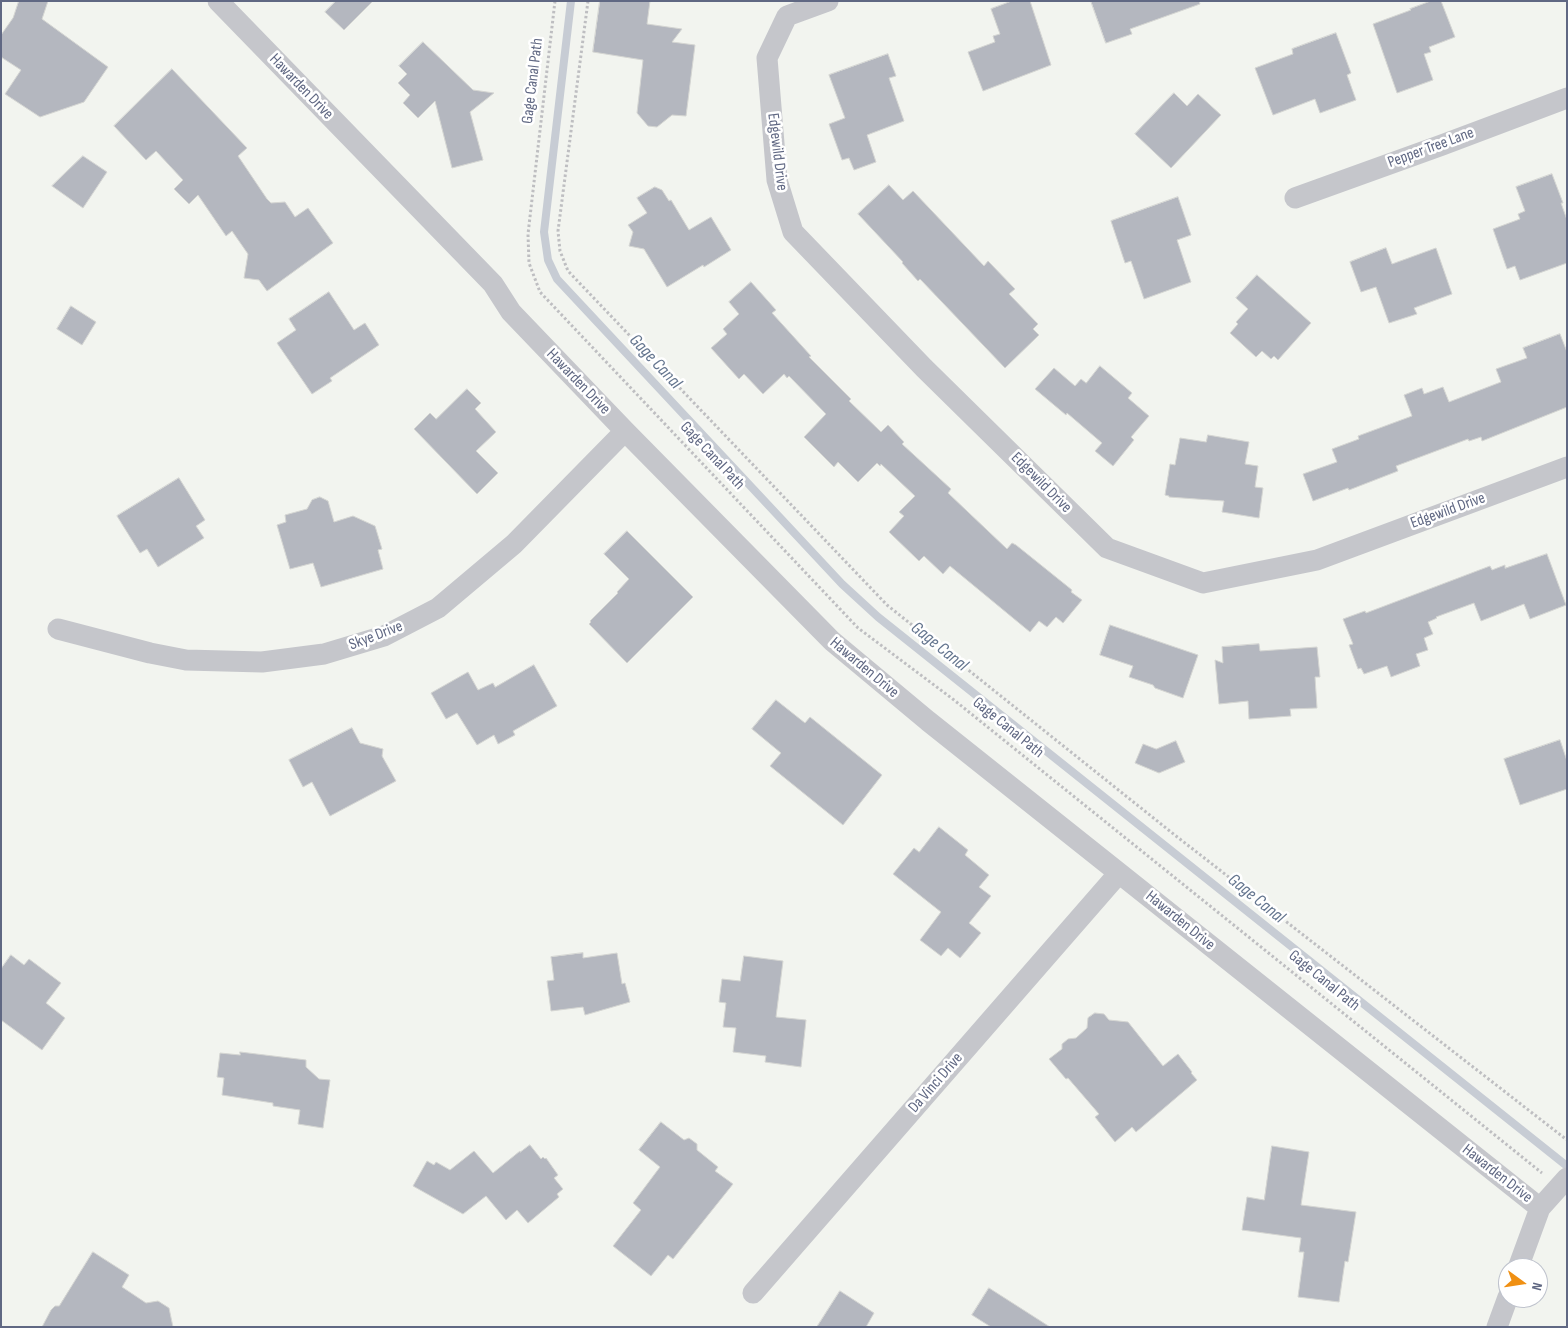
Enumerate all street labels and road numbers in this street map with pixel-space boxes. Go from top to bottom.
street label: Gage Canal Path [518,37,548,125]
street label: Hawarden Drive [265,50,337,124]
street label: Edgewild Drive [763,112,791,192]
street label: Pepper Tree Lane [1385,124,1477,172]
street label: Hawarden Drive [542,345,614,419]
street label: Gage Canal Path [676,418,748,494]
street label: Edgewild Drive [1007,449,1075,517]
street label: Edgewild Drive [1408,489,1488,533]
street label: Skye Drive [346,617,406,655]
street label: Hawarden Drive [826,634,902,702]
street label: Gage Canal Path [969,693,1047,763]
street label: Hawarden Drive [1141,887,1219,955]
street label: Gage Canal Path [1285,946,1363,1016]
street label: Da Vinci Drive [905,1049,967,1117]
street label: Hawarden Drive [1458,1141,1536,1207]

